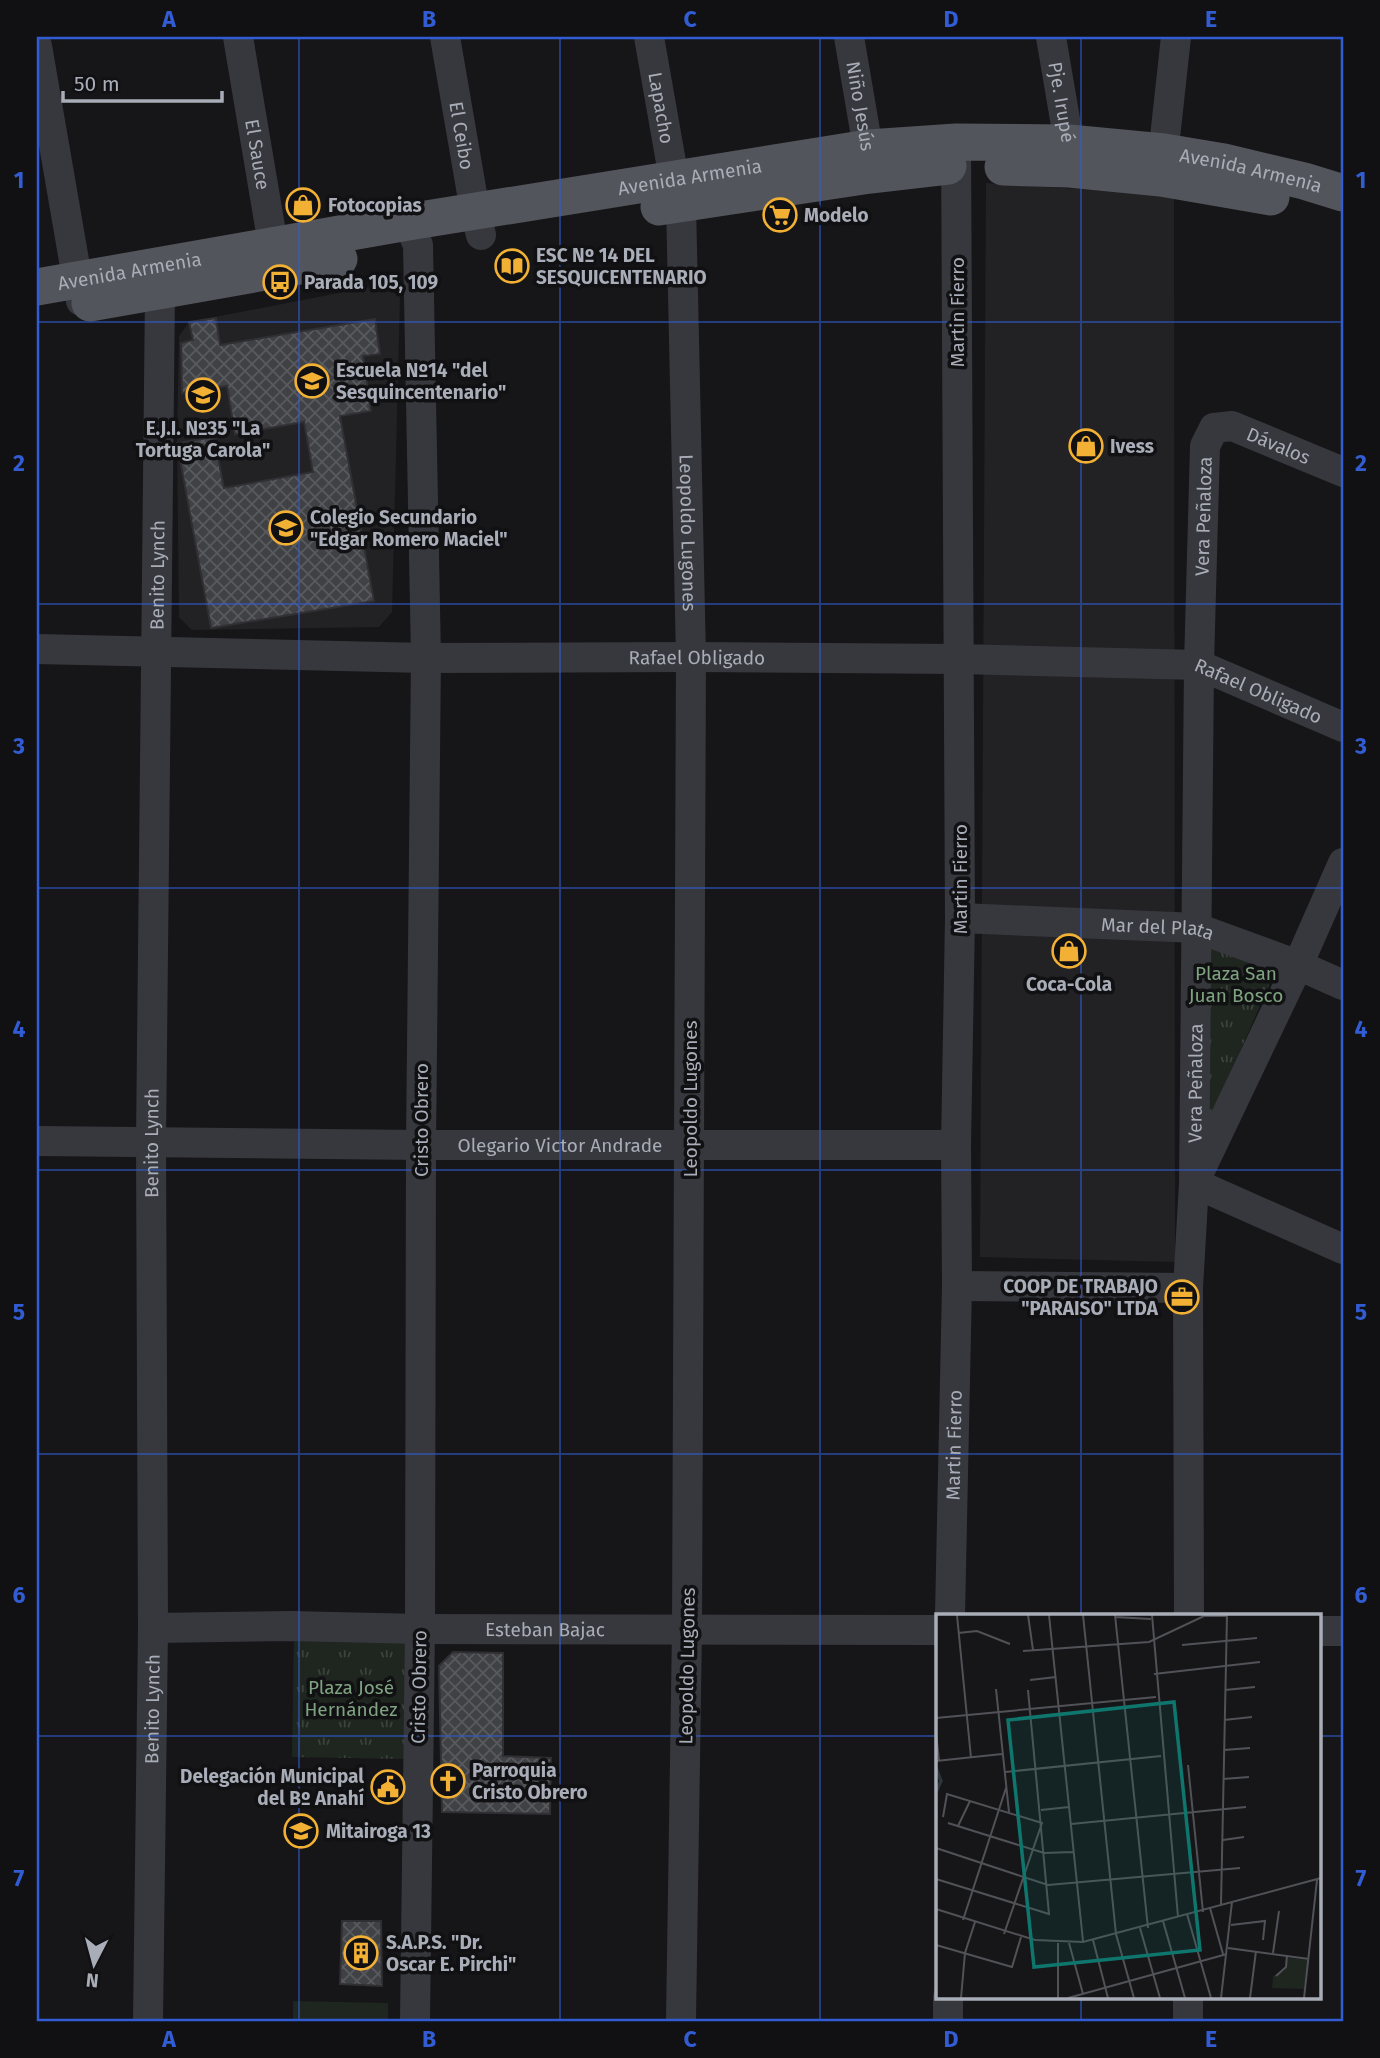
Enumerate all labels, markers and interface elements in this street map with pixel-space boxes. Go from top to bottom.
text: A [161,5,176,33]
text: B [422,5,436,33]
text: C [683,5,697,33]
text: D [944,5,959,33]
text: E [1205,5,1217,33]
street label: Niño Jesús [842,59,880,153]
scale bar [63,60,222,104]
street label: Pje. Irupé [1044,60,1080,144]
street label: Lapacho [644,70,679,146]
text: 50 m [74,71,120,97]
street label: El Ceibo [445,100,479,172]
street label: El Sauce [241,117,275,192]
street label: Avenida Armenia [1178,143,1325,197]
street label: Avenida Armenia [616,154,763,200]
text: 1 [14,166,24,194]
text: 1 [1356,166,1366,194]
shop icon: Fotocopias [284,186,322,224]
place label: Fotocopias [328,194,422,217]
supermarket icon: Modelo [761,196,799,234]
place label: Modelo [804,204,869,227]
place label: ESC Nº 14 DEL SESQUICENTENARIO [536,244,707,289]
street label: Avenida Armenia [56,247,203,295]
library icon: ESC Nº 14 DEL SESQUICENTENARIO [493,247,531,285]
street label: Martin Fierro [946,257,969,367]
bus stop icon: Parada 105, 109 [261,263,299,301]
place label: Parada 105, 109 [304,271,438,294]
place label: Escuela Nº14 "del Sesquincentenario" [336,359,506,404]
school or university icon: Escuela Nº14 "del Sesquincentenario" [293,362,331,400]
school or university icon: E.J.I. Nº35 "La Tortuga Carola" [184,376,222,414]
place label: E.J.I. Nº35 "La Tortuga Carola" [136,417,270,462]
street label: Dávalos [1243,422,1314,469]
shop icon: Ivess [1067,427,1105,465]
place label: Ivess [1110,435,1154,458]
text: 2 [13,449,25,477]
text: 2 [1355,449,1367,477]
street label: Leopoldo Lugones [675,454,701,612]
street label: Vera Peñaloza [1190,456,1216,576]
place label: Colegio Secundario "Edgar Romero Maciel" [310,506,508,551]
school or university icon: Colegio Secundario "Edgar Romero Maciel" [267,509,305,547]
street label: Benito Lynch [145,520,169,630]
street label: Rafael Obligado [629,645,765,669]
street label: Rafael Obligado [1191,653,1326,728]
text: 3 [12,732,25,760]
text: 3 [1354,732,1367,760]
street label: Martin Fierro [949,824,972,934]
street label: Mar del Plata [1101,912,1217,945]
shop icon: Coca-Cola [1050,932,1088,970]
park label: Plaza San Juan Bosco [1189,962,1283,1007]
place label: Coca-Cola [1026,973,1112,996]
text: 4 [13,1015,26,1043]
text: 4 [1355,1015,1368,1043]
street label: Leopoldo Lugones [679,1020,702,1178]
street label: Vera Peñaloza [1183,1023,1207,1143]
street label: Cristo Obrero [410,1063,433,1177]
street label: Benito Lynch [139,1088,163,1198]
street label: Olegario Victor Andrade [457,1134,662,1157]
place label: COOP DE TRABAJO "PARAISO" LTDA [1003,1275,1159,1320]
office icon: COOP DE TRABAJO "PARAISO" LTDA [1163,1278,1201,1316]
text: 5 [13,1298,25,1326]
text: 5 [1355,1298,1367,1326]
street label: Martin Fierro [941,1390,966,1501]
text: 6 [13,1581,26,1609]
text: 6 [1355,1581,1368,1609]
street label: Leopoldo Lugones [674,1587,700,1745]
inset map [936,1614,1320,1998]
street label: Esteban Bajac [485,1618,605,1641]
street label: Cristo Obrero [407,1630,431,1744]
street label: Benito Lynch [140,1654,164,1764]
park label: Plaza José Hernández [304,1676,398,1721]
place label: Parroquia Cristo Obrero [472,1759,588,1804]
church icon: Parroquia Cristo Obrero [429,1762,467,1800]
place label: Delegación Municipal del Bº Anahí [180,1765,365,1810]
public building icon: Delegación Municipal del Bº Anahí [369,1768,407,1806]
school or university icon: Mitairoga 13 [282,1812,320,1850]
place label: Mitairoga 13 [326,1820,431,1843]
text: 7 [14,1864,25,1892]
text: 7 [1356,1864,1367,1892]
north arrow [60,1928,130,1998]
place label: S.A.P.S. "Dr. Oscar E. Pirchi" [386,1931,516,1976]
building icon: S.A.P.S. "Dr. Oscar E. Pirchi" [342,1934,380,1972]
text: N [85,1968,100,1993]
text: A [161,2025,176,2053]
text: B [422,2025,436,2053]
text: C [683,2025,697,2053]
text: D [944,2025,959,2053]
text: E [1205,2025,1217,2053]

